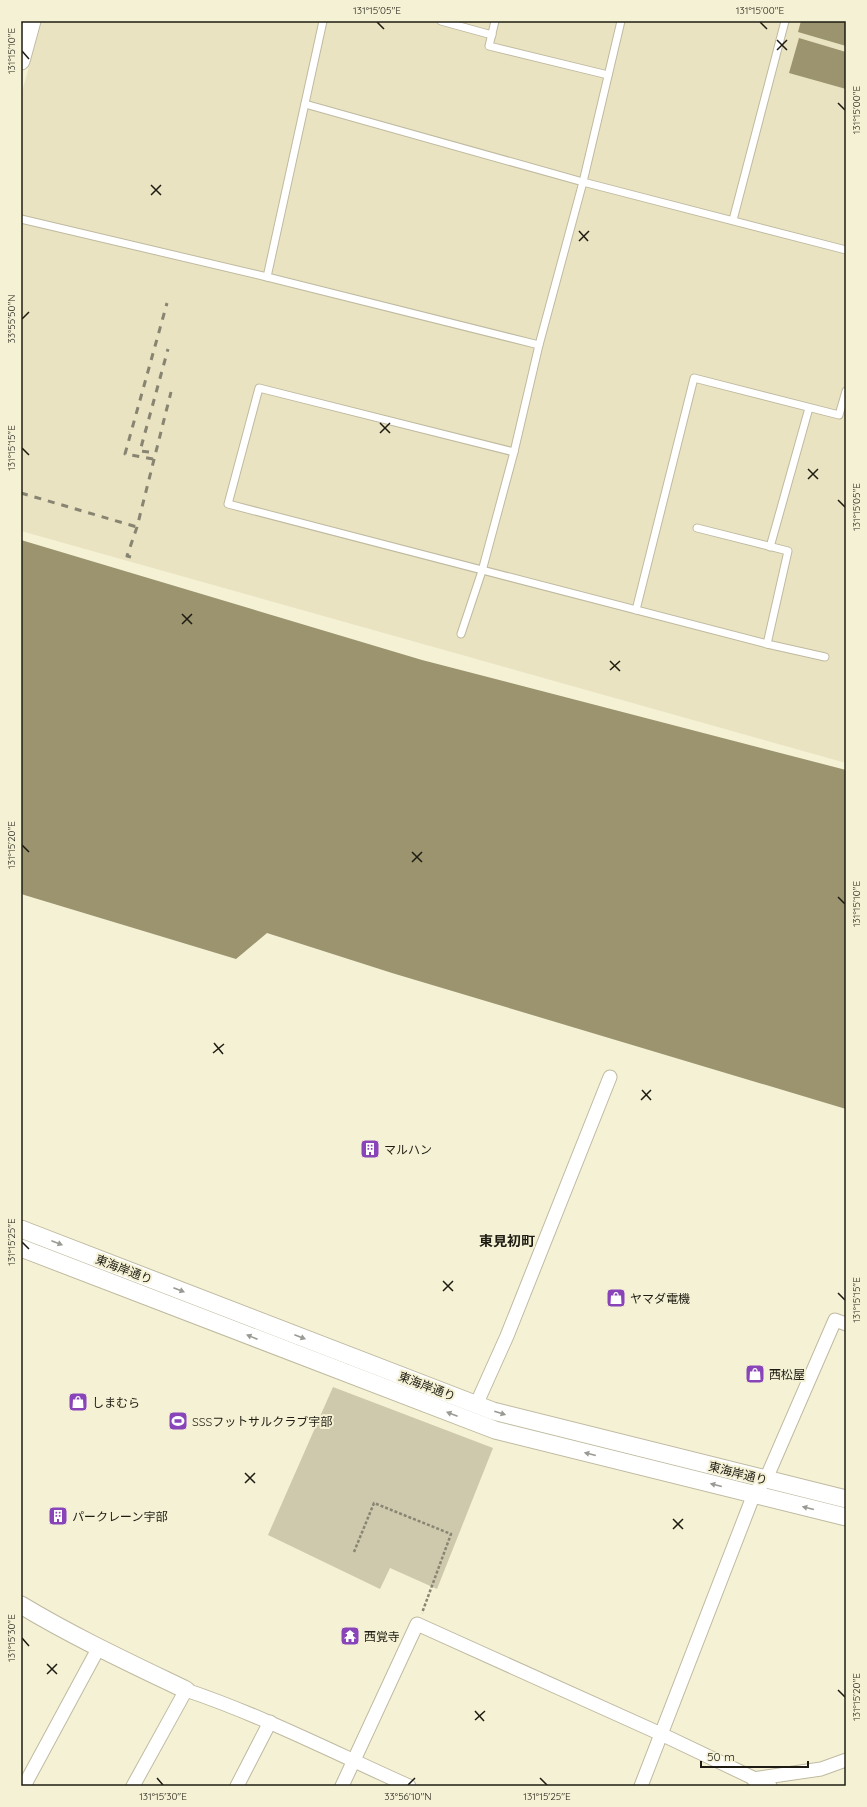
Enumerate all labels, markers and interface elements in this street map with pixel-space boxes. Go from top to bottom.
text: 131°15'05"E [353,4,401,17]
text: 131°15'00"E [736,4,785,17]
text: 131°15'10"E [5,28,18,74]
text: 131°15'00"E [850,85,863,134]
text: 33°55'50"N [5,294,18,344]
text: 131°15'15"E [5,425,18,471]
text: 131°15'05"E [850,483,863,531]
text: 131°15'20"E [5,821,18,869]
text: 131°15'10"E [850,881,863,927]
building icon: マルハン [359,1138,381,1160]
place label: マルハン [384,1142,432,1157]
text: 131°15'25"E [5,1218,18,1266]
district label: 東見初町 [479,1232,535,1250]
one-way arrow [52,1241,64,1247]
street label: 東海岸通り [93,1251,155,1287]
text: 131°15'15"E [850,1277,863,1323]
one-way arrow [173,1287,184,1293]
shop icon: ヤマダ電機 [605,1287,627,1309]
place label: ヤマダ電機 [630,1291,690,1306]
one-way arrow [246,1333,258,1339]
one-way arrow [294,1334,306,1340]
shop icon: 西松屋 [744,1363,766,1385]
place label: 西松屋 [769,1367,805,1382]
street label: 東海岸通り [396,1368,458,1404]
shop icon: しまむら [67,1391,89,1413]
place label: しまむら [92,1395,140,1410]
sports icon: SSSフットサルクラブ宇部 [167,1410,189,1432]
one-way arrow [494,1410,506,1416]
one-way arrow [446,1411,458,1417]
place label: SSSフットサルクラブ宇部 [192,1414,332,1429]
one-way arrow [584,1450,596,1456]
street label: 東海岸通り [707,1458,769,1488]
one-way arrow [710,1482,722,1488]
one-way arrow [802,1504,814,1510]
building icon: パークレーン宇部 [47,1505,69,1527]
place label: パークレーン宇部 [72,1509,167,1524]
text: 131°15'30"E [5,1614,18,1662]
temple icon: 西覚寺 [339,1625,361,1647]
place label: 西覚寺 [364,1629,400,1644]
text: 131°15'20"E [850,1673,863,1721]
scale bar [701,1743,808,1769]
text: 50 m [707,1749,735,1764]
text: 131°15'30"E [139,1790,187,1803]
text: 33°56'10"N [384,1790,432,1803]
text: 131°15'25"E [523,1790,571,1803]

